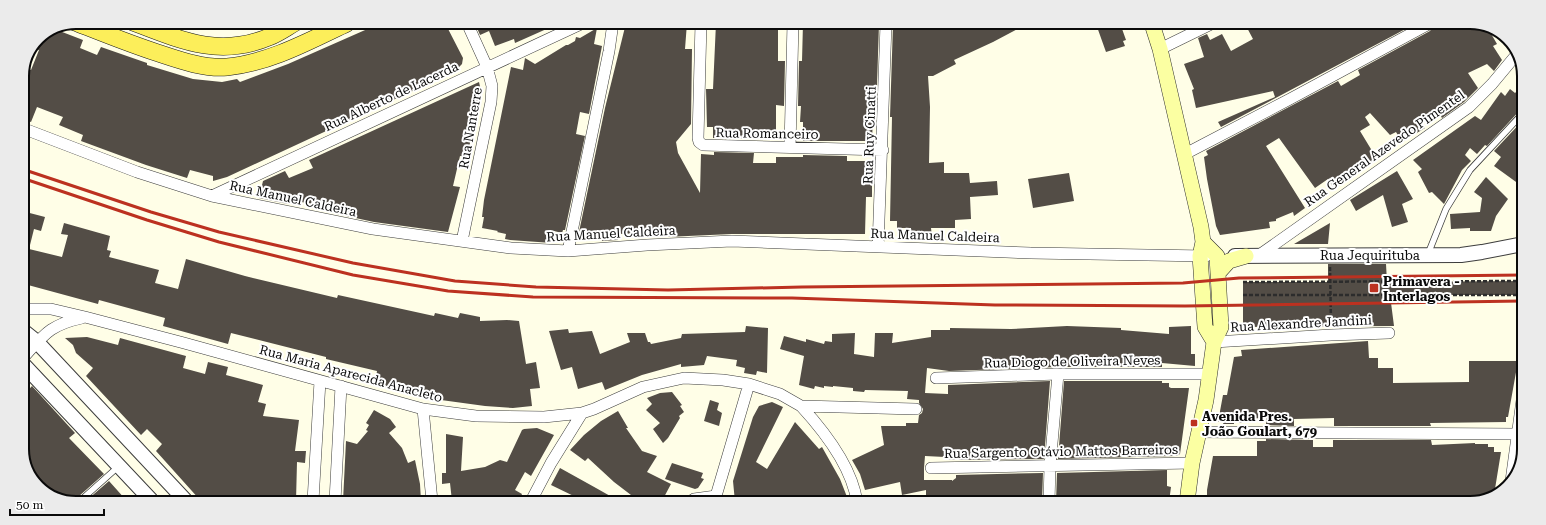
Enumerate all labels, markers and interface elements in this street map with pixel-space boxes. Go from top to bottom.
street label: Rua Alberto de Lacerda [322,59,461,134]
street label: Rua Nanterre [456,86,485,170]
street label: Rua Ruy Cinatti [860,86,879,184]
street label: Rua General Azevedo Pimentel [1301,87,1467,210]
street label: Rua Romanceiro [715,125,819,142]
street label: Rua Manuel Caldeira [228,178,358,219]
street label: Rua Manuel Caldeira [546,223,676,244]
street label: Rua Manuel Caldeira [870,226,1000,245]
street label: Rua Jequirituba [1320,248,1420,263]
place label: Primavera - Interlagos [1383,274,1460,304]
marker: Primavera - Interlagos [1368,282,1380,294]
street label: Rua Alexandre Jandini [1230,312,1372,335]
street label: Rua Maria Aparecida Anacleto [258,342,444,405]
street label: Rua Diogo de Oliveira Neves [983,352,1161,371]
place label: Avenida Pres. João Goulart, 679 [1202,409,1317,439]
marker: Avenida Pres. João Goulart, 679 [1189,418,1199,428]
street label: Rua Sargento Otávio Mattos Barreiros [944,442,1178,461]
scale bar [10,491,104,517]
text: 50 m [16,498,43,512]

